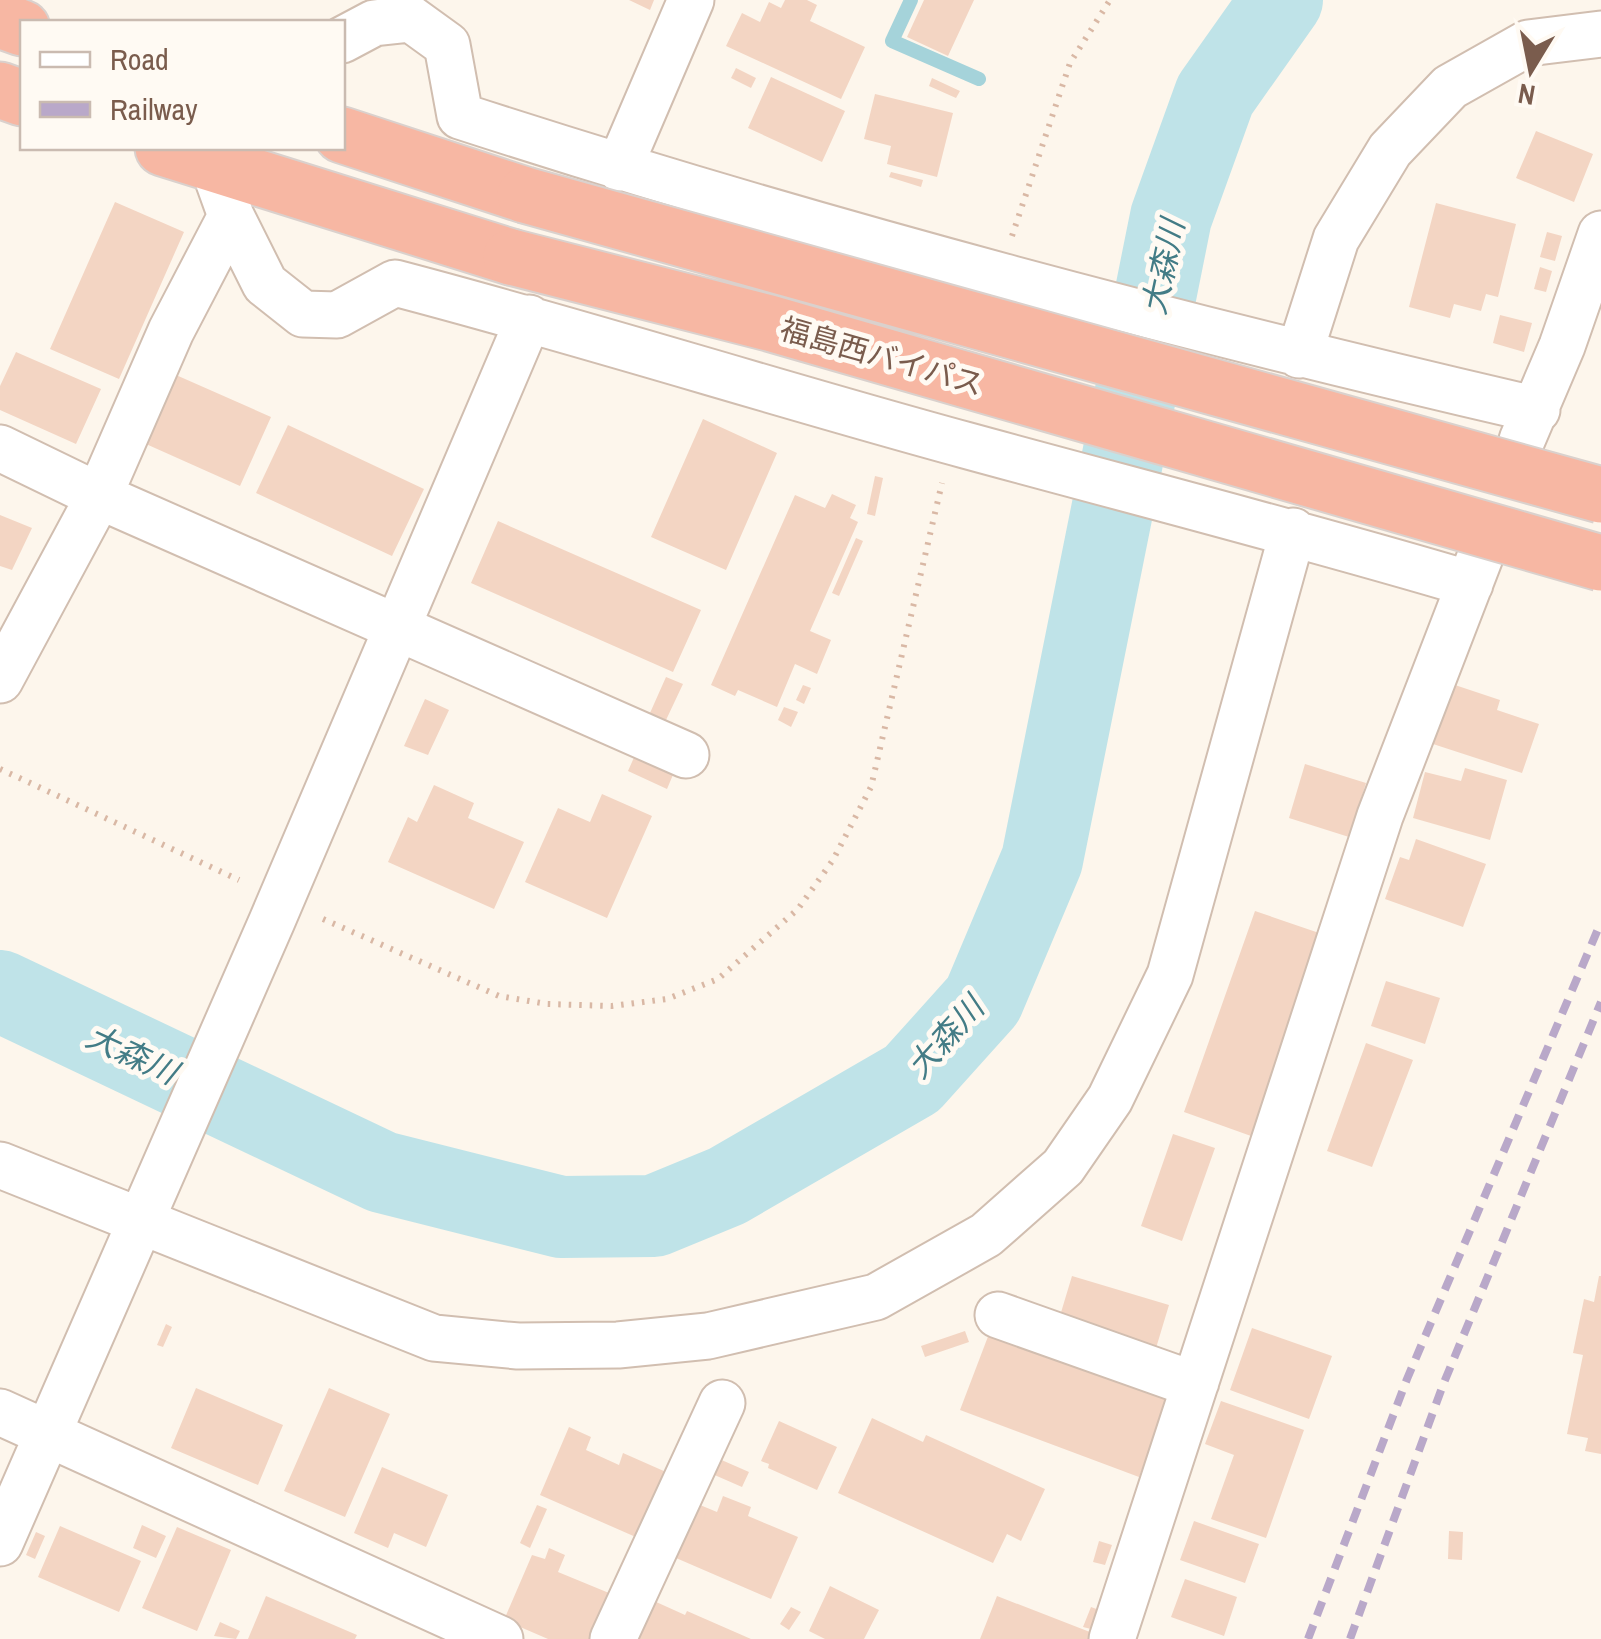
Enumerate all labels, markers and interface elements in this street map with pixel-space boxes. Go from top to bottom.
legend [20,20,345,150]
north arrow [1481,20,1581,120]
text: Road [110,39,169,79]
text: N [1515,74,1538,115]
text: Railway [110,89,198,129]
water label: 大森川 [1132,213,1195,318]
street label: 福島西バイパス [776,308,988,404]
water label: 大森川 [897,985,995,1087]
water label: 大森川 [79,1014,187,1095]

